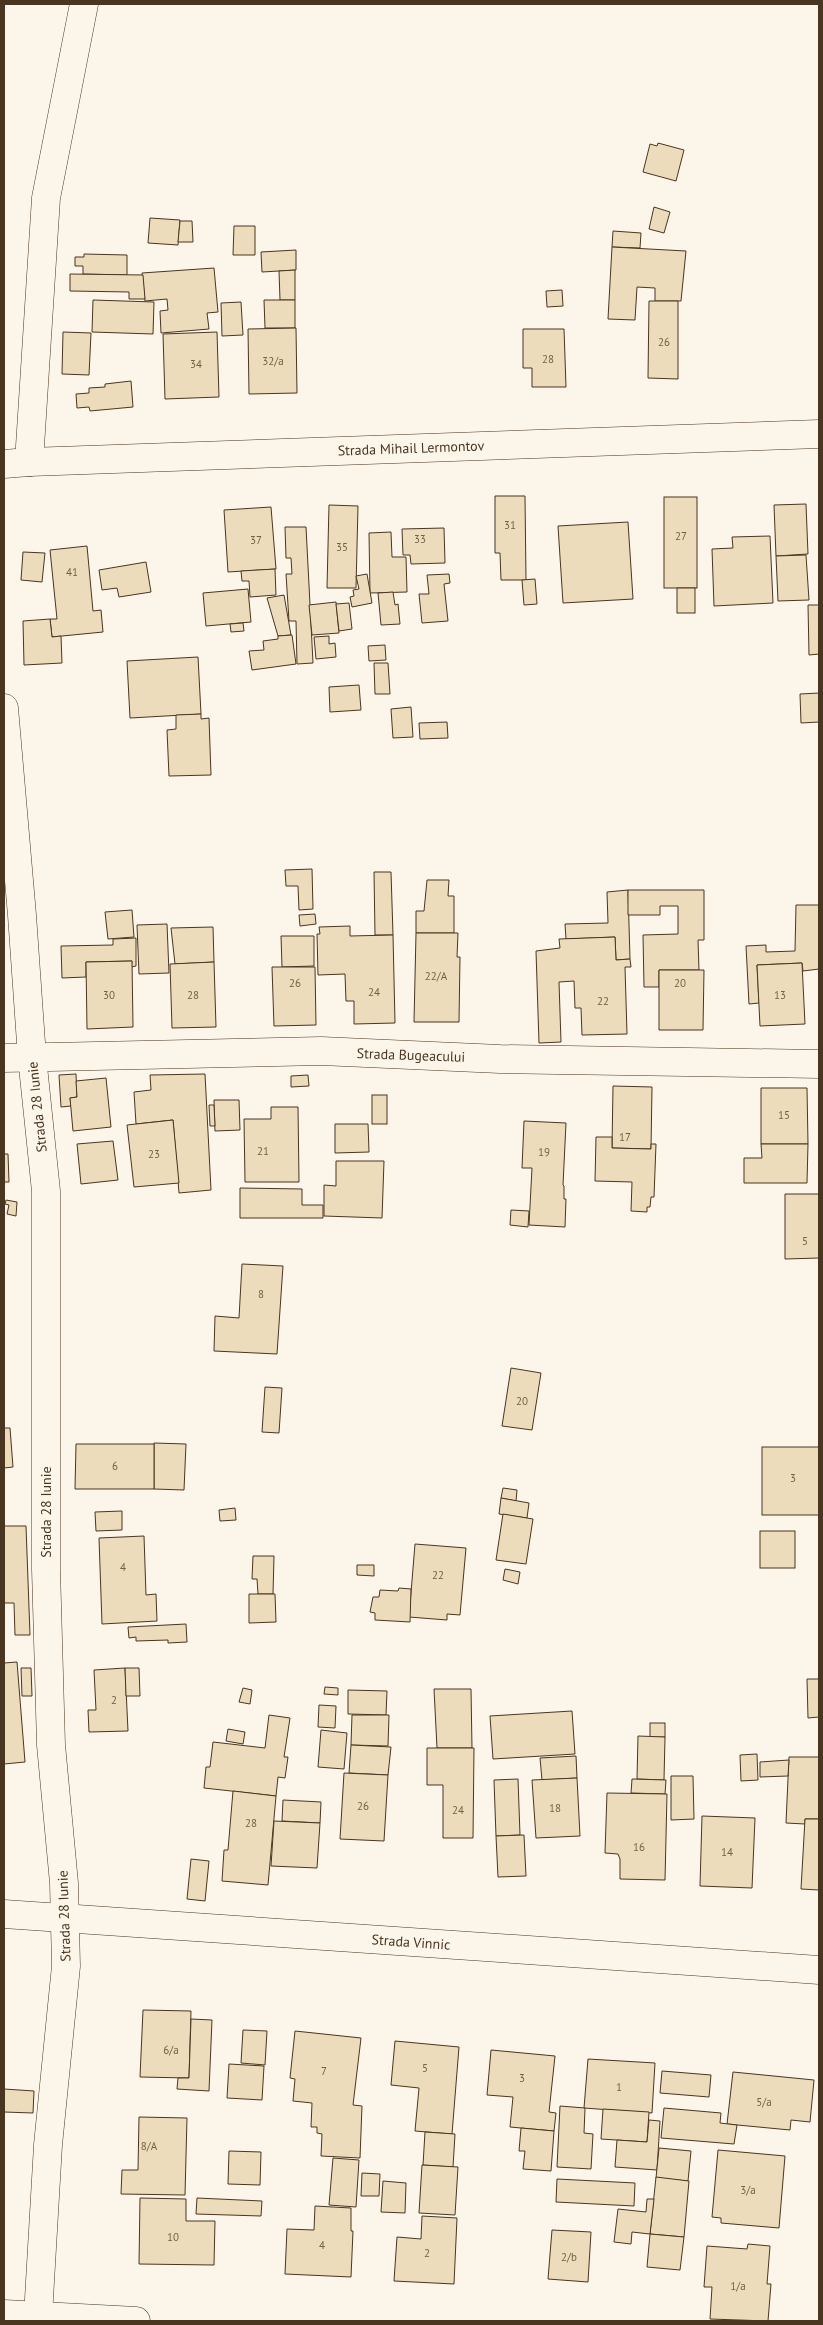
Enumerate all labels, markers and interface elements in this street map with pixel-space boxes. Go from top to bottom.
house number: 26 [658,335,670,349]
house number: 28 [542,352,554,366]
house number: 32/a [262,354,284,368]
house number: 34 [190,357,202,371]
street label: Strada Mihail Lermontov [337,436,485,460]
house number: 31 [504,518,516,532]
house number: 27 [675,529,687,543]
house number: 33 [414,532,426,546]
house number: 37 [250,533,262,547]
house number: 35 [336,540,348,554]
house number: 41 [66,565,78,579]
house number: 22/A [425,969,448,983]
house number: 26 [289,976,301,990]
house number: 20 [674,976,686,990]
house number: 24 [368,985,380,999]
house number: 30 [103,988,115,1002]
house number: 28 [187,988,199,1002]
house number: 13 [774,988,786,1002]
house number: 22 [597,994,609,1008]
street label: Strada Bugeacului [356,1044,466,1066]
street label: Strada 28 Iunie [23,1061,51,1153]
house number: 15 [778,1108,790,1122]
house number: 17 [619,1130,631,1144]
house number: 21 [257,1144,269,1158]
house number: 19 [538,1145,550,1159]
house number: 23 [148,1147,160,1161]
house number: 5 [802,1234,808,1248]
house number: 8 [258,1287,264,1301]
house number: 20 [516,1394,528,1408]
house number: 6 [112,1459,118,1473]
street label: Strada 28 Iunie [37,1466,55,1558]
house number: 3 [790,1471,796,1485]
house number: 4 [120,1560,126,1574]
house number: 22 [432,1568,444,1582]
house number: 2 [111,1693,117,1707]
house number: 26 [357,1799,369,1813]
house number: 18 [549,1801,561,1815]
house number: 24 [452,1803,464,1817]
house number: 28 [245,1816,257,1830]
house number: 16 [633,1840,645,1854]
house number: 14 [721,1845,733,1859]
street label: Strada 28 Iunie [53,1870,75,1962]
street label: Strada Vinnic [371,1930,451,1954]
house number: 6/a [163,2043,179,2057]
house number: 5 [422,2061,428,2075]
house number: 7 [321,2064,327,2078]
house number: 3 [519,2071,525,2085]
house number: 1 [616,2080,622,2094]
house number: 5/a [756,2095,772,2109]
house number: 8/A [141,2139,158,2153]
house number: 3/a [740,2183,756,2197]
house number: 10 [167,2230,179,2244]
house number: 4 [319,2238,325,2252]
house number: 2 [424,2246,430,2260]
house number: 2/b [561,2250,577,2264]
house number: 1/a [730,2279,746,2293]

